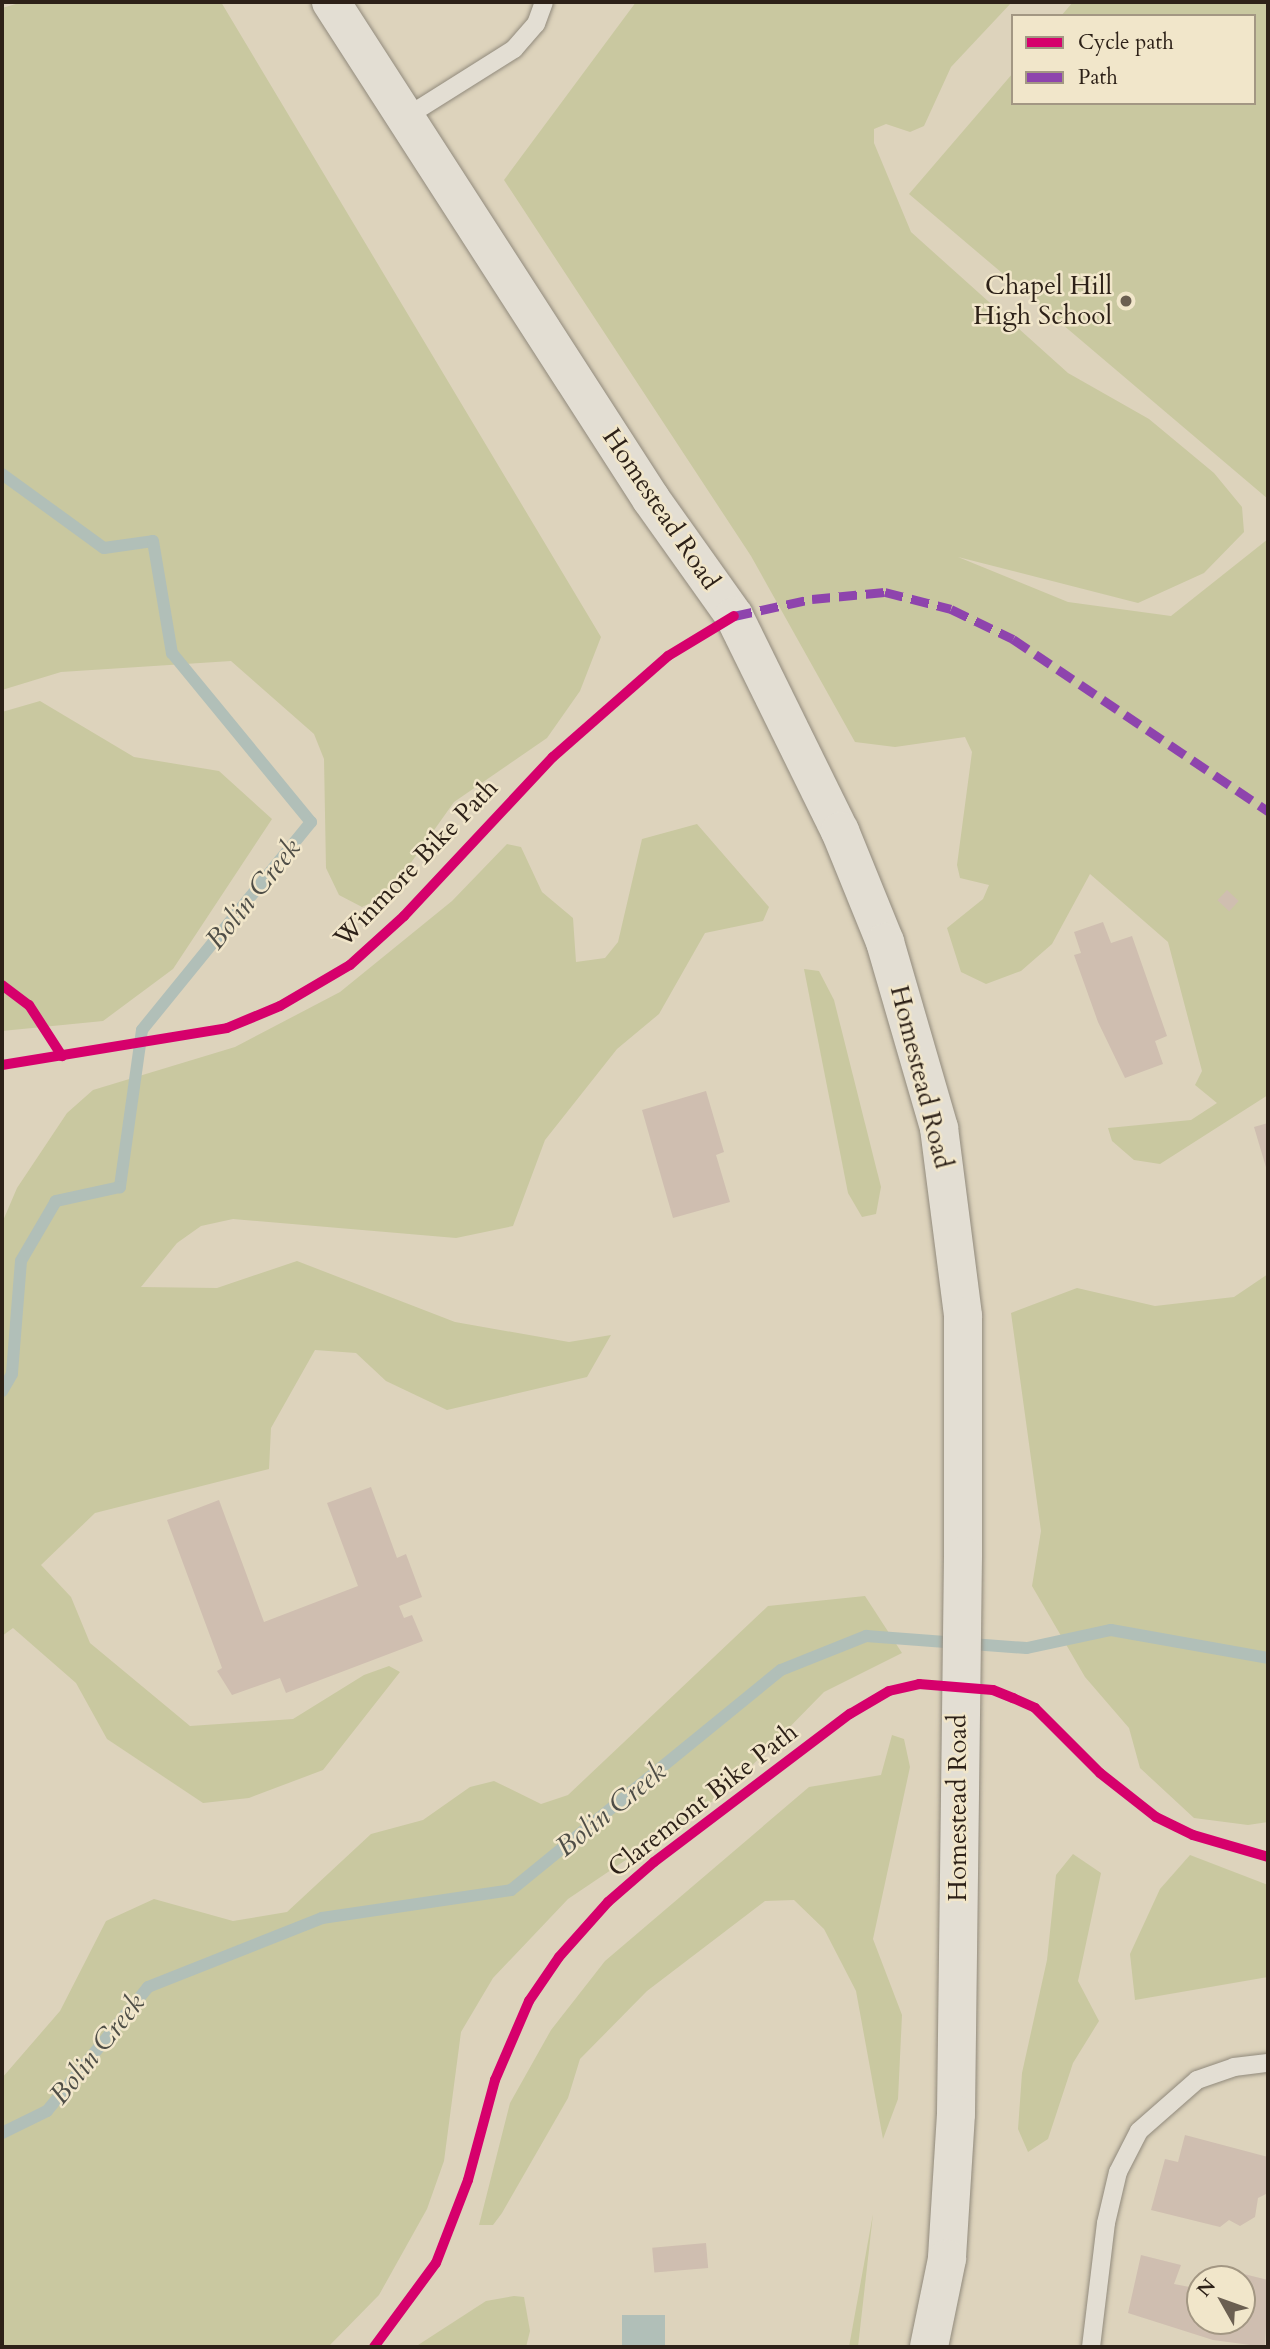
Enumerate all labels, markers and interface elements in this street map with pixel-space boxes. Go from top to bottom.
legend [1011,14,1256,105]
text: Cycle path [1078,28,1174,57]
text: Path [1078,63,1118,92]
place label: Chapel Hill High School [973,270,1112,332]
marker: Chapel Hill High School [1118,293,1134,309]
street label: Homestead Road [596,423,726,595]
street label: Winmore Bike Path [328,772,504,954]
water label: Bolin Creek [198,832,308,956]
street label: Homestead Road [883,982,959,1172]
street label: Homestead Road [942,1714,974,1902]
street label: Claremont Bike Path [602,1716,804,1884]
water label: Bolin Creek [549,1754,673,1864]
water label: Bolin Creek [42,1987,152,2111]
north arrow [1186,2265,1256,2335]
text: N [1191,2273,1222,2302]

